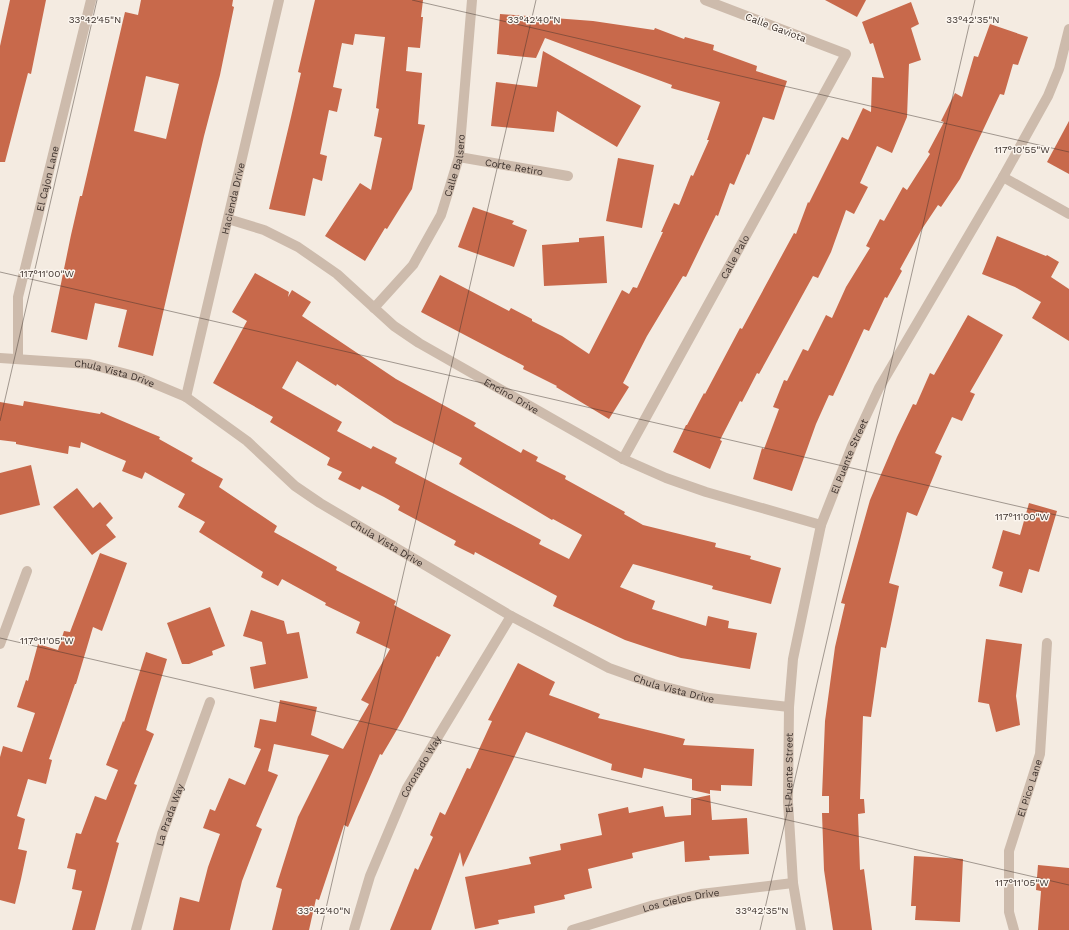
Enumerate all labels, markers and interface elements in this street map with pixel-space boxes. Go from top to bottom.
street label: Calle Gaviota [744,11,808,44]
text: 33°42'45"N [69,14,121,25]
text: 33°42'40"N [507,14,561,25]
text: 33°42'35"N [946,14,1000,25]
street label: Calle Balsero [442,134,467,198]
text: 117°10'55"W [994,144,1050,155]
street label: El Cajon Lane [34,145,61,212]
street label: Corte Retiro [484,157,544,178]
street label: Hacienda Drive [219,161,247,235]
street label: Calle Palo [718,233,751,281]
text: 117°11'00"W [20,268,75,279]
street label: Chula Vista Drive [74,358,156,389]
street label: Encino Drive [482,376,541,416]
street label: El Puente Street [829,417,870,496]
text: 117°11'00"W [995,511,1050,522]
street label: Chula Vista Drive [348,517,426,569]
text: 117°11'05"W [20,635,74,646]
street label: Chula Vista Drive [632,672,715,705]
street label: El Puente Street [783,732,795,813]
street label: Coronado Way [399,733,444,799]
street label: El Pico Lane [1015,758,1044,818]
street label: La Prada Way [154,782,186,847]
text: 117°11'05"W [995,877,1049,888]
street label: Los Cielos Drive [641,887,720,914]
text: 33°42'40"N [297,905,351,916]
text: 33°42'35"N [735,905,789,916]

